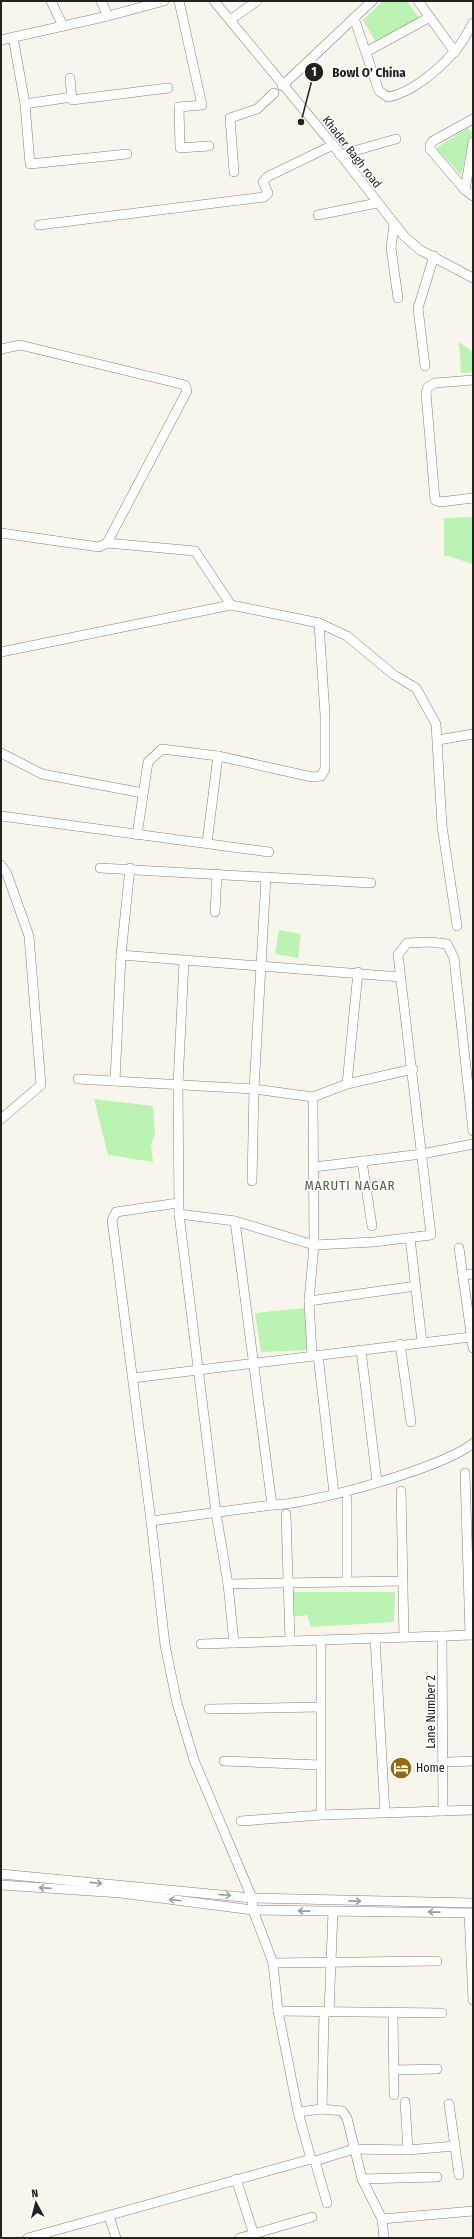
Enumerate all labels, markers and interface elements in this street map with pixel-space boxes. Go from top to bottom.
callout: Bowl O' China [304,60,414,85]
text: 1 [311,65,317,79]
text: Bowl O' China [332,65,406,80]
street label: Khader Bagh road [320,113,384,191]
district label: MARUTI NAGAR [304,1178,396,1193]
street label: Lane Number 2 [424,1675,438,1749]
hotel icon: Home [388,1755,414,1781]
place label: Home [416,1761,445,1775]
one-way arrow [89,1879,102,1887]
one-way arrow [39,1884,52,1892]
one-way arrow [218,1892,231,1899]
one-way arrow [169,1896,182,1904]
one-way arrow [348,1897,361,1905]
one-way arrow [298,1907,311,1915]
one-way arrow [428,1908,441,1916]
north arrow [16,2183,56,2223]
text: N [31,2187,39,2200]

